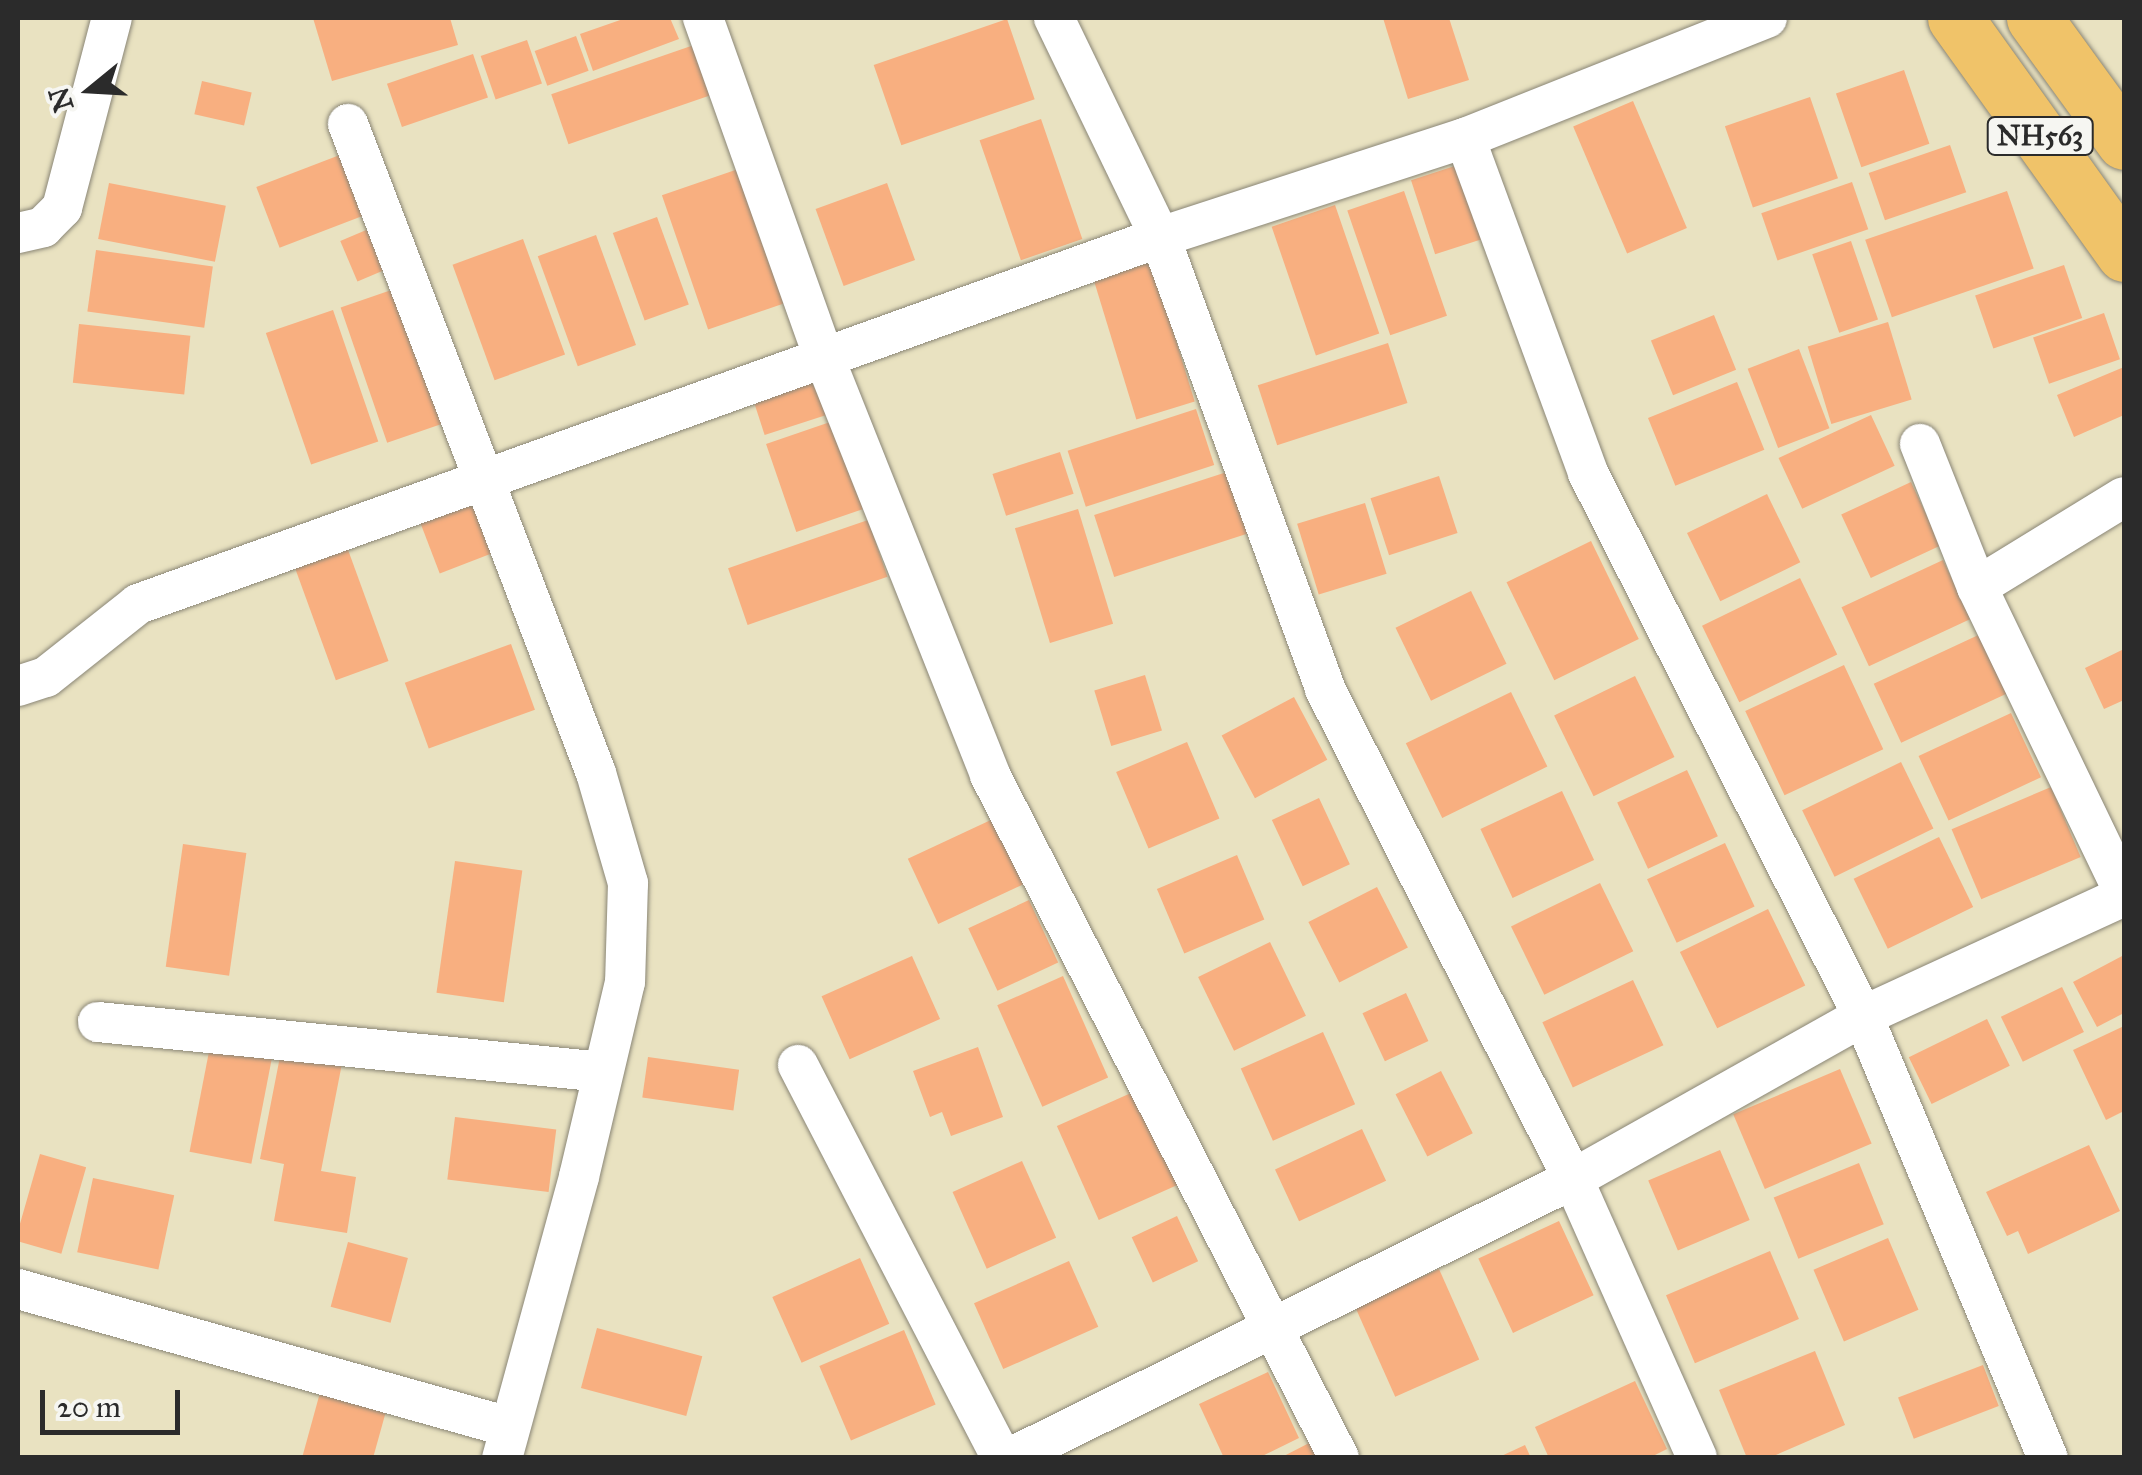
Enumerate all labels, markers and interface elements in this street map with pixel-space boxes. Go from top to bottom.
north arrow [40,40,140,140]
text: N [41,83,81,116]
road number: NH563 [1985,113,2095,159]
scale bar [45,1370,185,1432]
text: 20 m [57,1389,121,1425]

